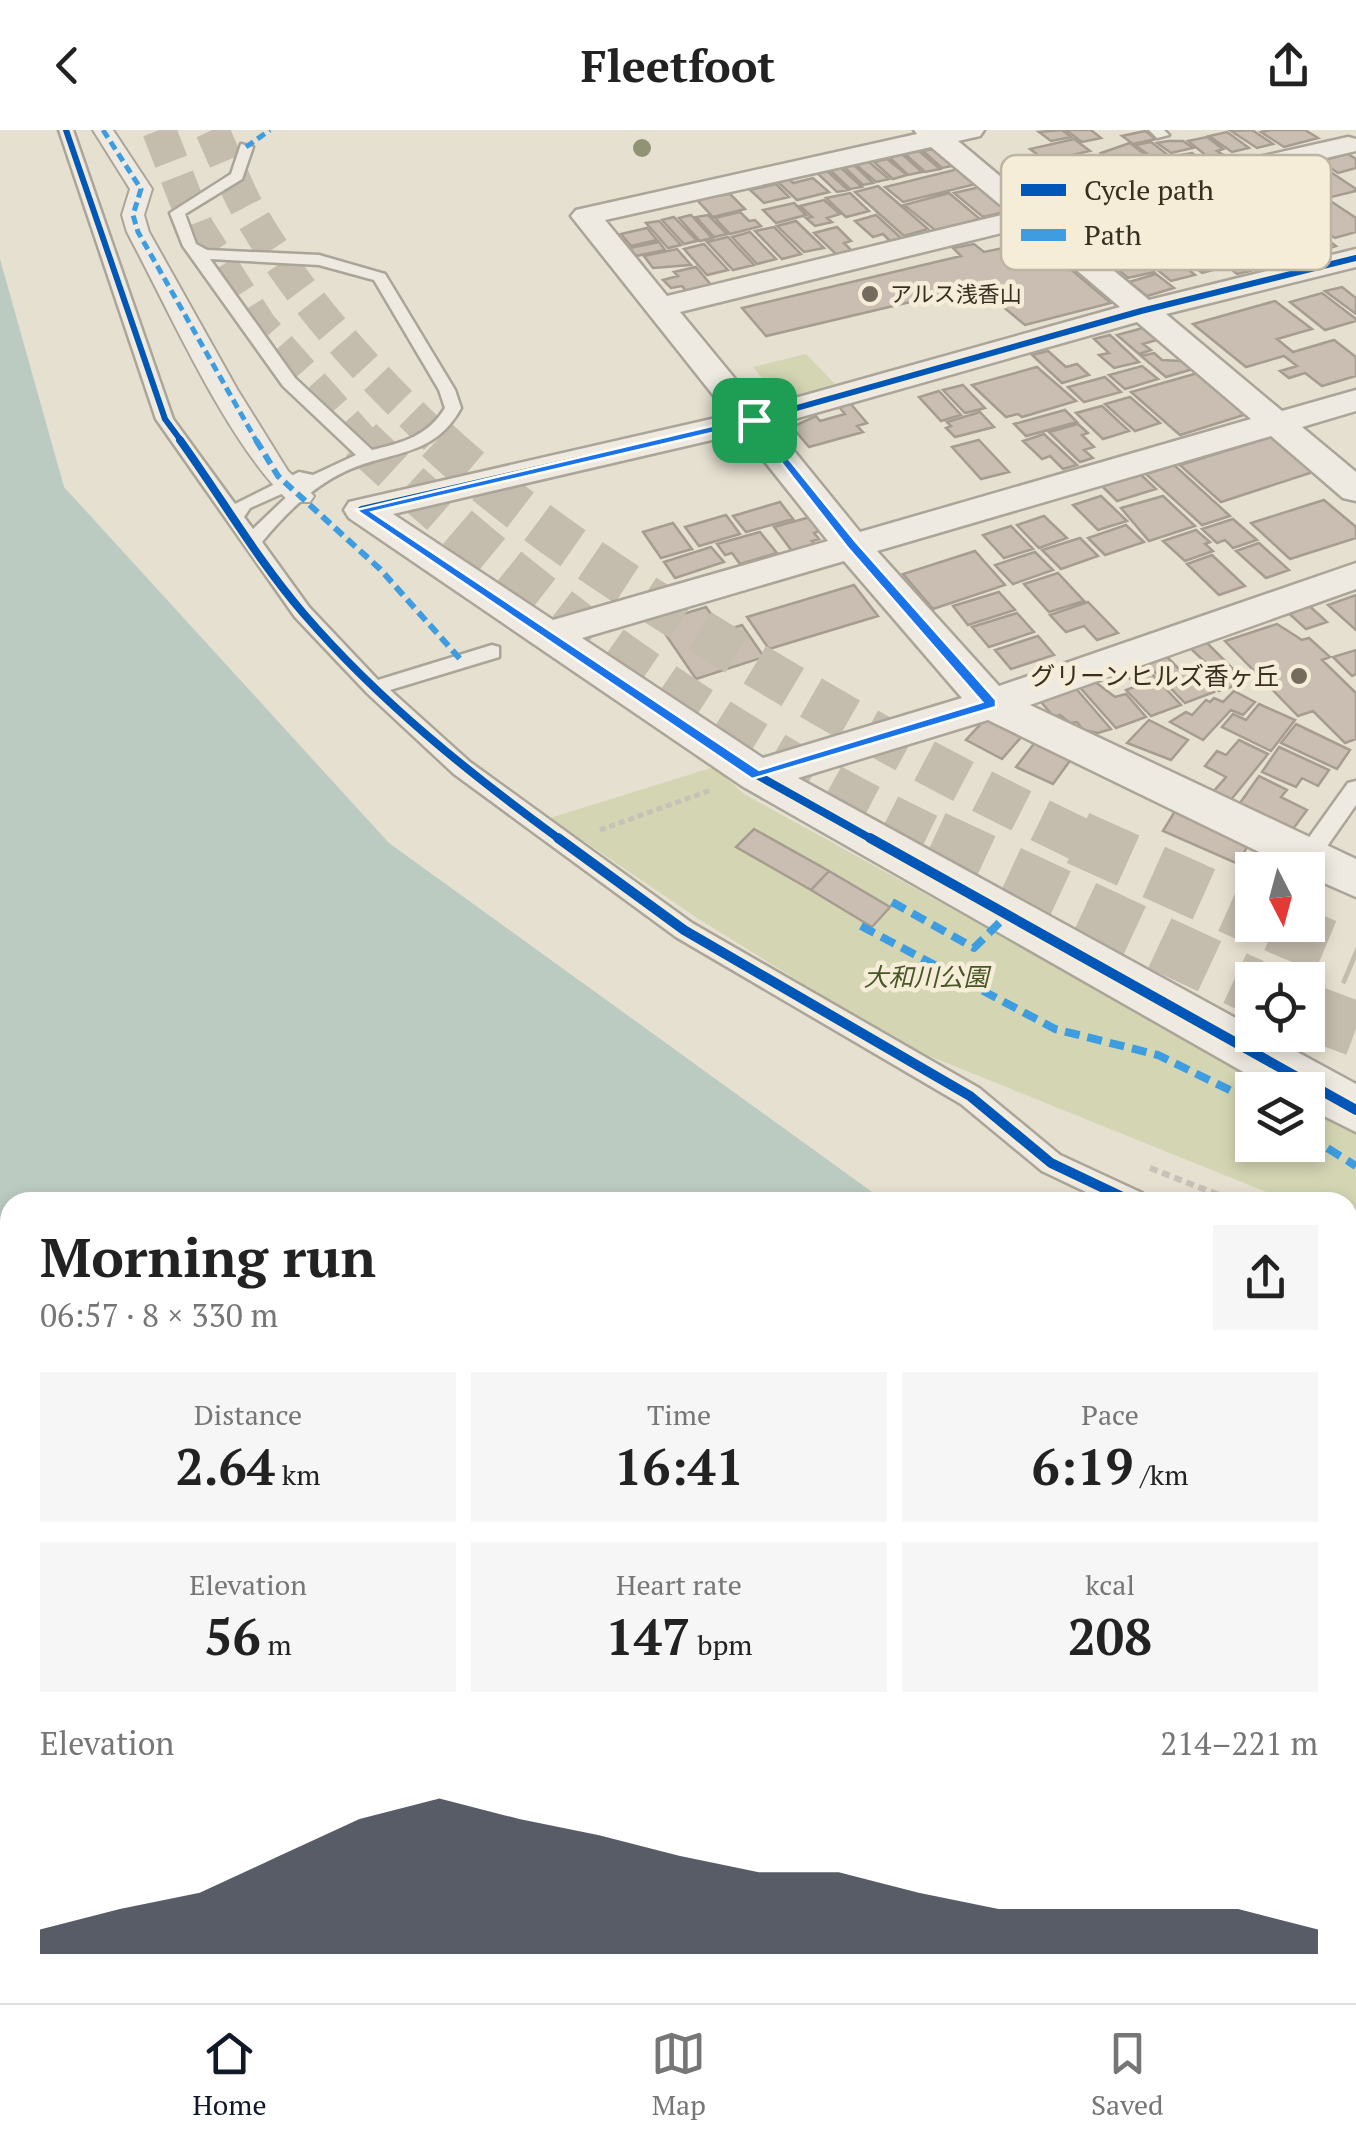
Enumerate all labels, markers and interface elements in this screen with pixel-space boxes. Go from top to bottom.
text: Fleetfoot [581,35,775,95]
icon: back [40,38,95,93]
icon: share [1261,38,1316,93]
legend [1001,155,1331,270]
text: Cycle path [1084,171,1214,208]
text: Path [1084,216,1142,253]
place label: アルス浅香山 [890,279,1022,308]
marker: アルス浅香山 [859,283,881,305]
pin [712,378,797,463]
icon: arrive [727,393,782,448]
place label: グリーンヒルズ香ヶ丘 [1030,659,1279,692]
marker: グリーンヒルズ香ヶ丘 [1288,665,1310,687]
north arrow [1235,852,1325,942]
map controls [1235,852,1325,1162]
park label: 大和川公園 [863,960,991,993]
button: locate [1235,962,1325,1052]
button: layers [1235,1072,1325,1162]
text: Morning run [40,1220,376,1293]
button: share [1213,1225,1318,1330]
text: 06:57 · 8 × 330 m [40,1294,278,1336]
text: Distance [194,1396,302,1433]
text: Time [647,1396,711,1433]
text: Pace [1081,1396,1139,1433]
text: 2.64 [176,1433,275,1499]
text: 16:41 [614,1433,744,1499]
text: 6:19 [1032,1433,1133,1499]
text: km [275,1456,320,1493]
text: /km [1133,1456,1188,1493]
text: Elevation [189,1566,307,1603]
text: Heart rate [616,1566,742,1603]
text: kcal [1085,1566,1135,1603]
text: 56 [204,1603,261,1669]
text: 147 [606,1603,690,1669]
text: 208 [1068,1603,1152,1669]
text: m [261,1626,292,1663]
text: bpm [690,1626,752,1663]
text: Elevation [40,1722,174,1764]
text: 214–221 m [1160,1722,1318,1764]
tab: Home [192,2026,267,2123]
tab: Map [651,2026,706,2123]
tab: Saved [1091,2026,1164,2123]

